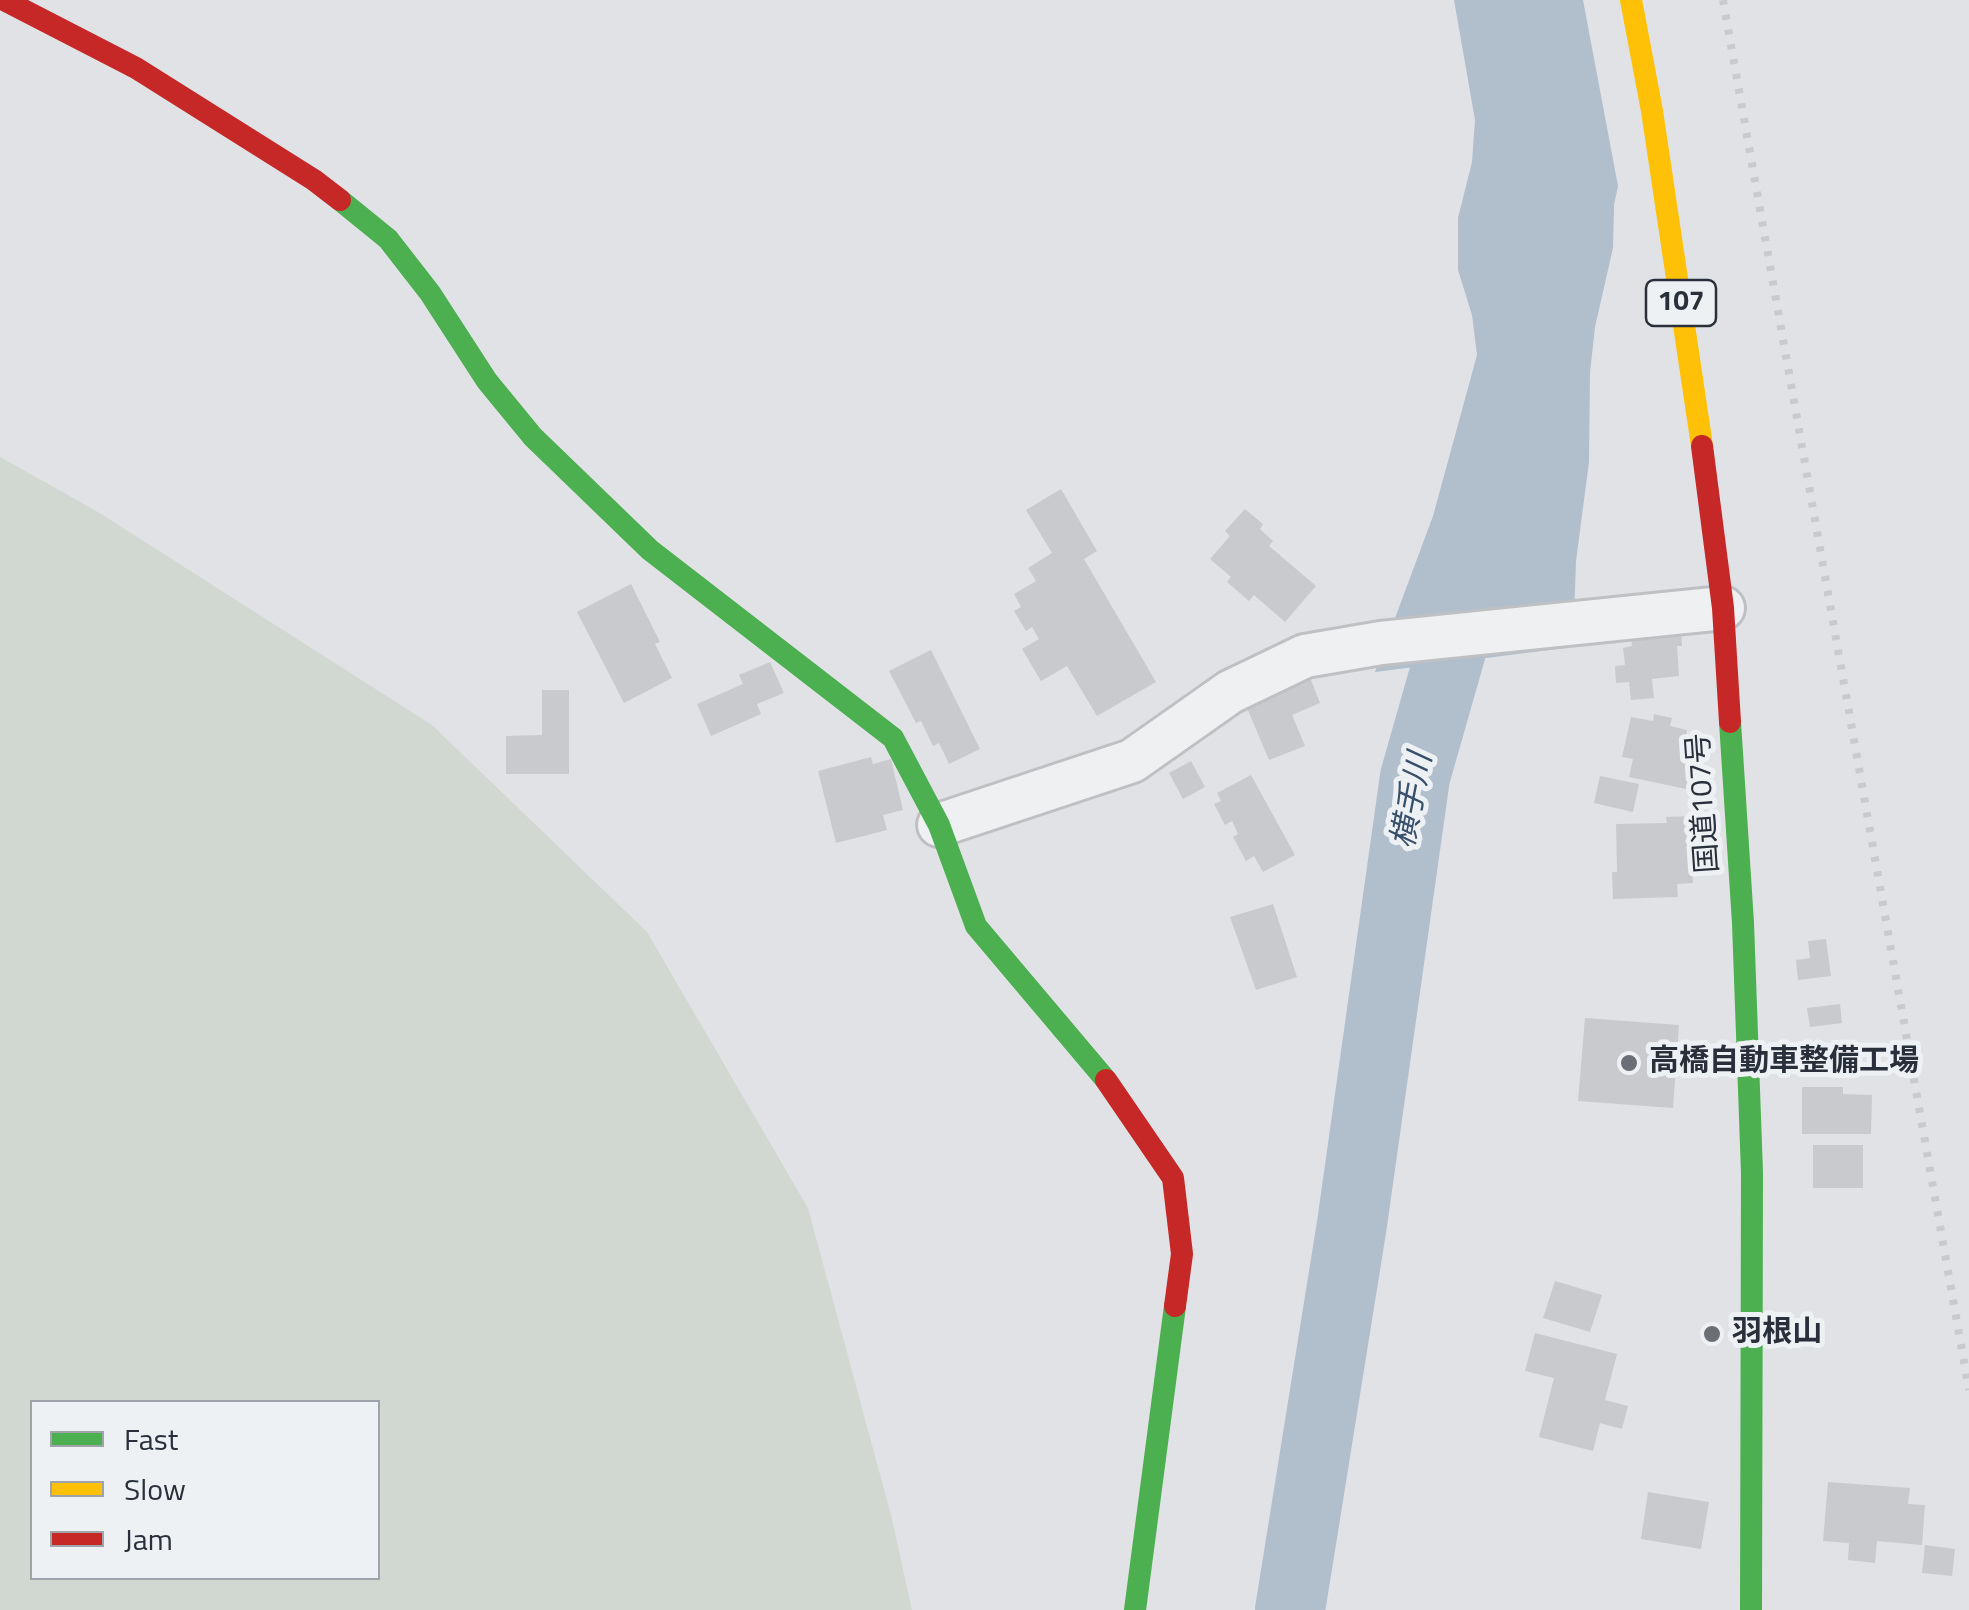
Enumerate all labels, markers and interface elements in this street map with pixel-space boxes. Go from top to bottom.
road number: 107 [1646,280,1716,326]
street label: 国道107号 [1682,732,1728,874]
water label: 横手川 [1386,750,1442,852]
place label: 高橋自動車整備工場 [1649,1045,1919,1081]
marker: 高橋自動車整備工場 [1618,1052,1640,1074]
place label: 羽根山 [1732,1316,1822,1352]
marker: 羽根山 [1701,1323,1723,1345]
legend [30,1400,380,1580]
text: Fast [124,1416,178,1462]
text: Slow [124,1466,186,1512]
text: Jam [124,1516,173,1562]

